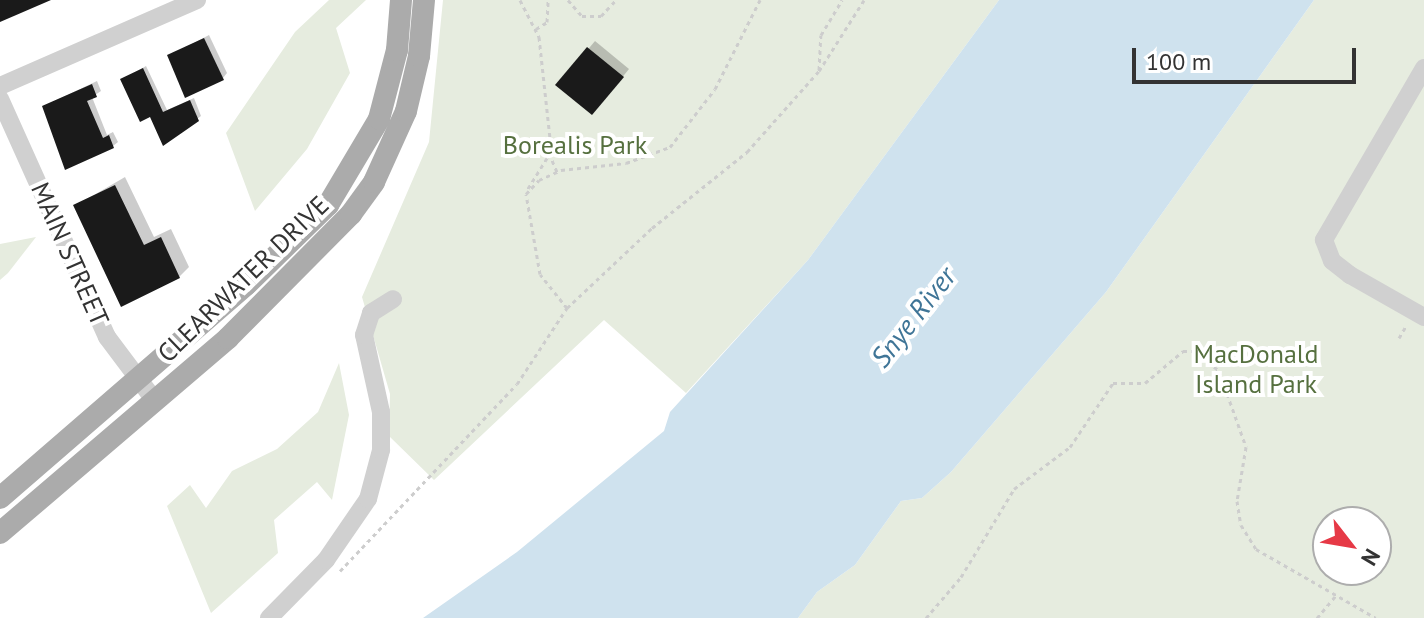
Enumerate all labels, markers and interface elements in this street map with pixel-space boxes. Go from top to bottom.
scale bar [1136,32,1360,82]
text: 100 m [1146,46,1211,77]
park label: Borealis Park [503,129,647,161]
street label: MAIN STREET [24,177,116,331]
street label: CLEARWATER DRIVE [151,189,335,369]
water label: Snye River [863,260,963,374]
park label: MacDonald Island Park [1194,338,1318,400]
north arrow [1312,506,1392,586]
text: N [1355,544,1387,571]

